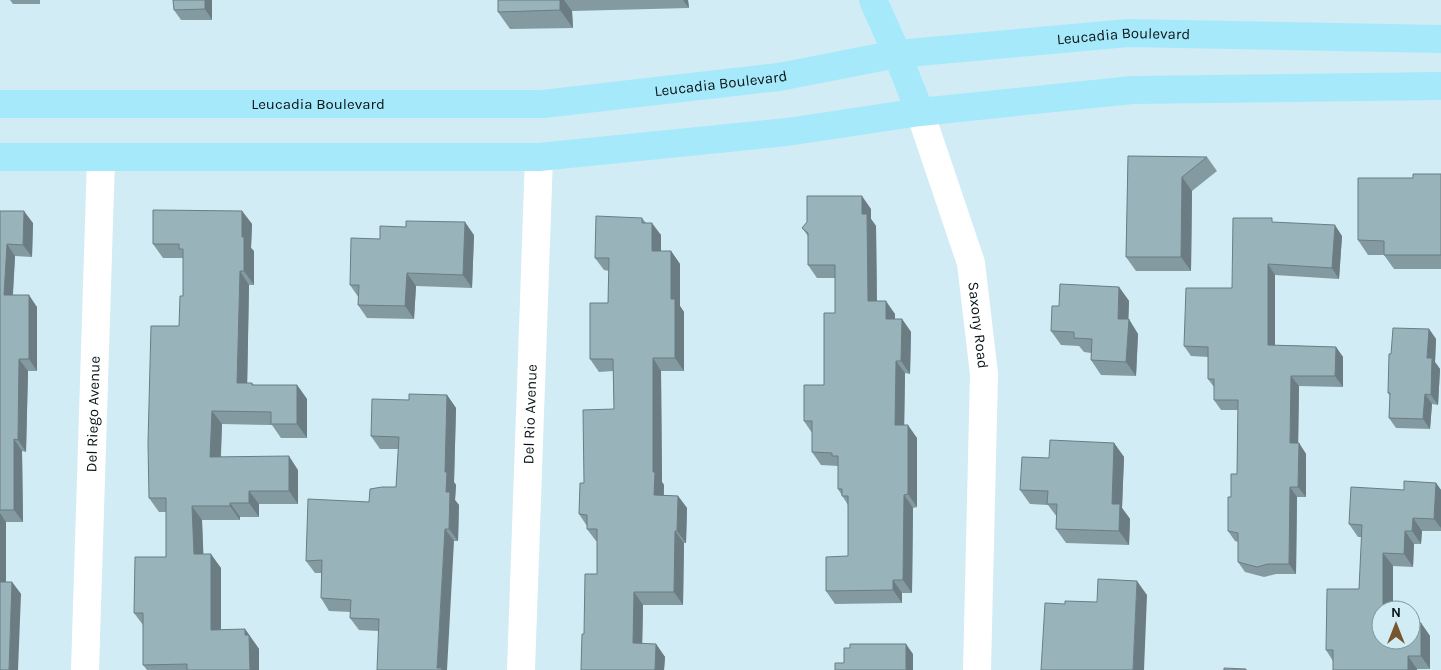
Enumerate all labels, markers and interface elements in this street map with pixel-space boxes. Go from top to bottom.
street label: Leucadia Boulevard [1056,24,1190,48]
street label: Leucadia Boulevard [653,67,789,100]
street label: Leucadia Boulevard [251,95,385,113]
street label: Saxony Road [964,281,992,370]
street label: Del Riego Avenue [82,356,104,473]
street label: Del Rio Avenue [519,364,541,465]
north arrow [1371,600,1421,650]
text: N [1391,604,1401,621]

